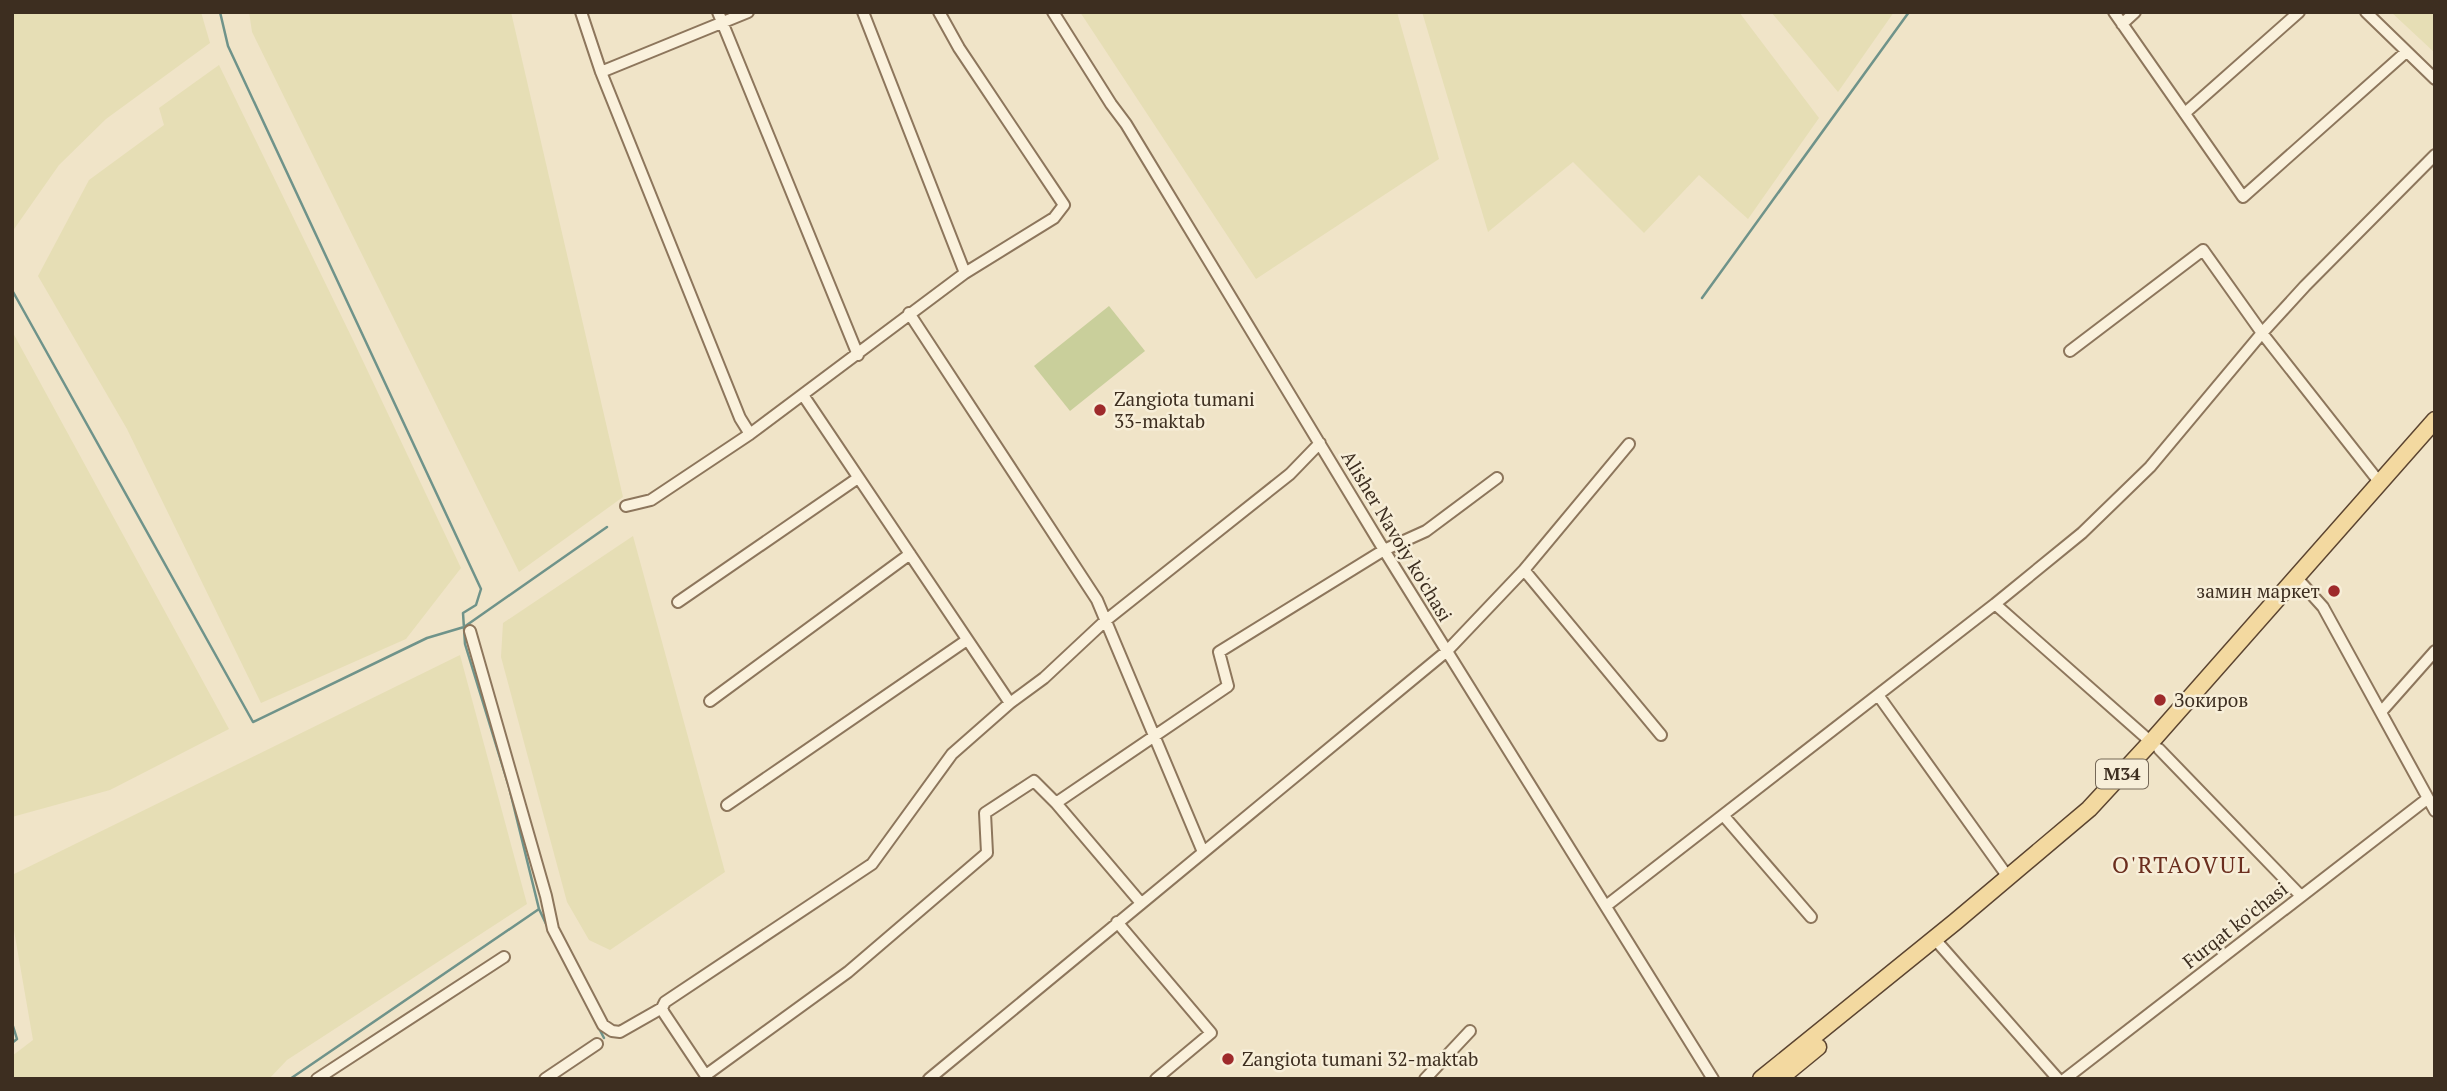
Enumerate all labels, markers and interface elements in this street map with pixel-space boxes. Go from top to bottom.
place label: Zangiota tumani 33-maktab [1114,386,1255,433]
marker: Zangiota tumani 33-maktab [1092,402,1108,418]
street label: Alisher Navoiy ko'chasi [1337,446,1458,626]
place label: замин маркет [2196,578,2320,603]
marker: замин маркет [2326,583,2342,599]
place label: Зокиров [2174,687,2248,712]
marker: Зокиров [2152,692,2168,708]
road number: M34 [2096,760,2148,788]
district label: O'RTAOVUL [2112,849,2252,880]
street label: Furqat ko'chasi [2177,876,2292,973]
place label: Zangiota tumani 32-maktab [1242,1046,1478,1071]
marker: Zangiota tumani 32-maktab [1220,1051,1236,1067]

